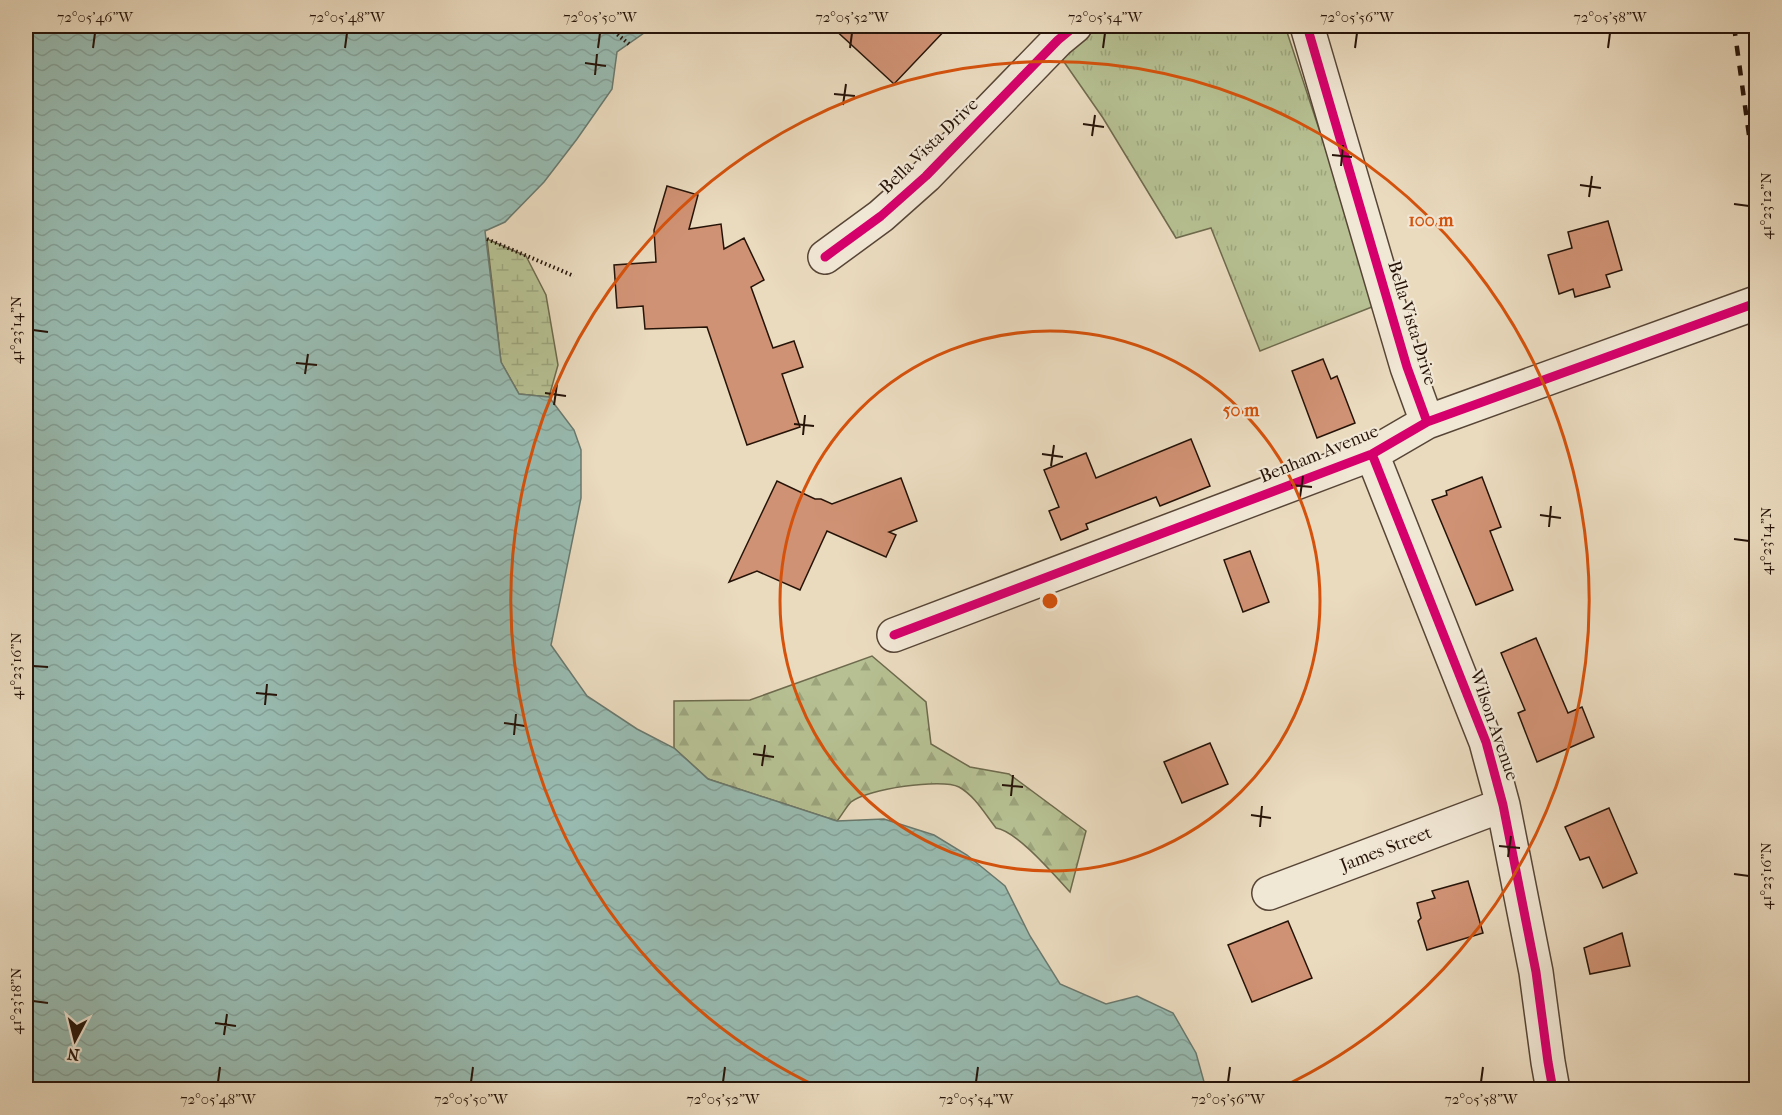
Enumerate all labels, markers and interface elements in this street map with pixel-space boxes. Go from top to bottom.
text: 72°05'46"W [57,8,134,26]
text: 72°05'48"W [309,8,386,26]
text: 72°05'50"W [563,8,638,26]
text: 72°05'52"W [815,8,890,26]
text: 72°05'54"W [1068,8,1143,26]
text: 72°05'56"W [1320,8,1395,26]
text: 72°05'58"W [1574,8,1648,26]
street label: Bella Vista Drive [875,94,983,198]
text: 41°23'12"N [1757,172,1775,240]
text: 100 m [1408,210,1455,231]
street label: Bella Vista Drive [1383,258,1441,388]
text: 41°23'14"N [7,295,25,364]
text: 50 m [1223,400,1260,421]
street label: Benham Avenue [1256,421,1382,487]
text: 41°23'14"N [1757,506,1775,575]
centre of rings [1040,591,1060,611]
text: 41°23'16"N [7,632,25,700]
street label: Wilson Avenue [1465,666,1523,783]
street label: James Street [1335,822,1435,877]
text: 41°23'16"N [1757,842,1775,910]
text: 41°23'18"N [7,967,25,1034]
north arrow [45,1010,105,1070]
text: N [65,1044,80,1065]
text: 72°05'48"W [180,1090,257,1108]
text: 72°05'50"W [434,1090,509,1108]
text: 72°05'52"W [686,1090,761,1108]
text: 72°05'54"W [939,1090,1014,1108]
text: 72°05'56"W [1191,1090,1266,1108]
text: 72°05'58"W [1445,1090,1519,1108]

